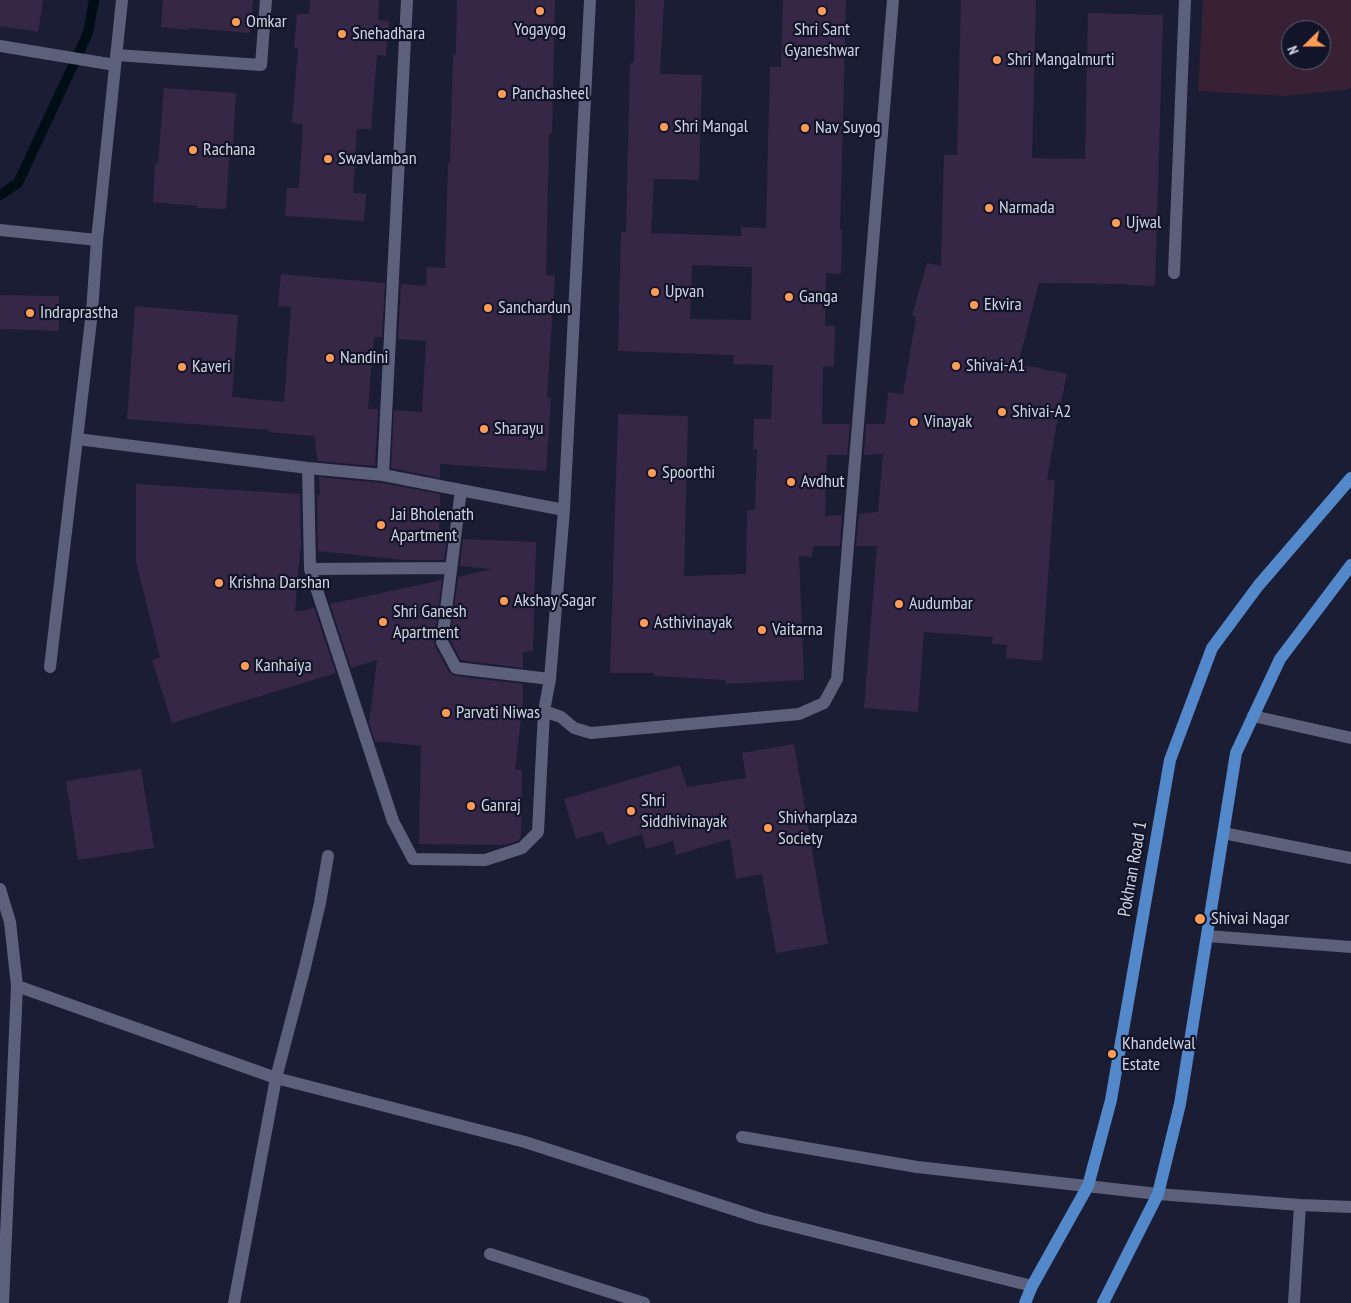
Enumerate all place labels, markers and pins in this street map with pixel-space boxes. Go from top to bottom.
marker: Yogayog [534,5,546,17]
marker: Shri Sant Gyaneshwar [816,5,828,17]
place label: Omkar [246,11,287,33]
marker: Omkar [230,16,242,28]
place label: Yogayog [514,19,566,41]
place label: Shri Sant Gyaneshwar [785,19,859,62]
place label: Snehadhara [352,23,425,45]
marker: Snehadhara [336,28,348,40]
place label: Shri Mangalmurti [1007,49,1115,71]
marker: Shri Mangalmurti [991,54,1003,66]
place label: Panchasheel [512,83,589,105]
marker: Panchasheel [496,88,508,100]
place label: Shri Mangal [674,116,748,138]
place label: Nav Suyog [815,117,881,139]
marker: Shri Mangal [658,121,670,133]
marker: Nav Suyog [799,122,811,134]
place label: Rachana [203,139,255,161]
marker: Rachana [187,144,199,156]
place label: Swavlamban [338,148,417,170]
marker: Swavlamban [322,153,334,165]
place label: Narmada [999,197,1055,219]
marker: Narmada [983,202,995,214]
place label: Ujwal [1126,212,1161,234]
marker: Ujwal [1110,217,1122,229]
place label: Upvan [665,281,704,303]
marker: Upvan [649,286,661,298]
place label: Ganga [799,286,838,308]
marker: Ganga [783,291,795,303]
place label: Ekvira [984,294,1022,316]
place label: Sanchardun [498,297,571,319]
marker: Ekvira [968,299,980,311]
place label: Indraprastha [40,302,118,324]
marker: Sanchardun [482,302,494,314]
marker: Indraprastha [24,307,36,319]
place label: Nandini [340,347,388,369]
marker: Nandini [324,352,336,364]
place label: Shivai-A1 [966,355,1025,377]
place label: Kaveri [192,356,231,378]
marker: Shivai-A1 [950,360,962,372]
marker: Kaveri [176,361,188,373]
place label: Shivai-A2 [1012,401,1071,423]
marker: Shivai-A2 [996,406,1008,418]
place label: Vinayak [924,411,972,433]
marker: Vinayak [908,416,920,428]
place label: Sharayu [494,418,544,440]
marker: Sharayu [478,423,490,435]
place label: Spoorthi [662,462,715,484]
marker: Spoorthi [646,467,658,479]
place label: Avdhut [801,471,844,493]
marker: Avdhut [785,476,797,488]
place label: Jai Bholenath Apartment [391,504,474,546]
marker: Jai Bholenath Apartment [375,519,387,531]
place label: Krishna Darshan [229,572,330,594]
marker: Krishna Darshan [213,577,225,589]
place label: Akshay Sagar [514,590,596,612]
place label: Audumbar [909,593,973,615]
marker: Akshay Sagar [498,595,510,607]
marker: Audumbar [893,598,905,610]
place label: Shri Ganesh Apartment [393,601,467,644]
place label: Asthivinayak [654,612,732,634]
marker: Shri Ganesh Apartment [377,616,389,628]
marker: Asthivinayak [638,617,650,629]
place label: Vaitarna [772,619,823,641]
marker: Vaitarna [756,624,768,636]
place label: Kanhaiya [255,655,312,677]
marker: Kanhaiya [239,660,251,672]
place label: Parvati Niwas [456,702,540,724]
marker: Parvati Niwas [440,707,452,719]
place label: Shri Siddhivinayak [641,790,727,832]
place label: Ganraj [481,795,521,817]
marker: Ganraj [465,800,477,812]
marker: Shri Siddhivinayak [625,805,637,817]
place label: Shivharplaza Society [778,807,857,850]
marker: Shivharplaza Society [762,822,774,834]
place label: Shivai Nagar [1211,908,1289,930]
marker: Shivai Nagar [1193,912,1207,926]
place label: Khandelwal Estate [1122,1033,1195,1076]
marker: Khandelwal Estate [1106,1048,1118,1060]

